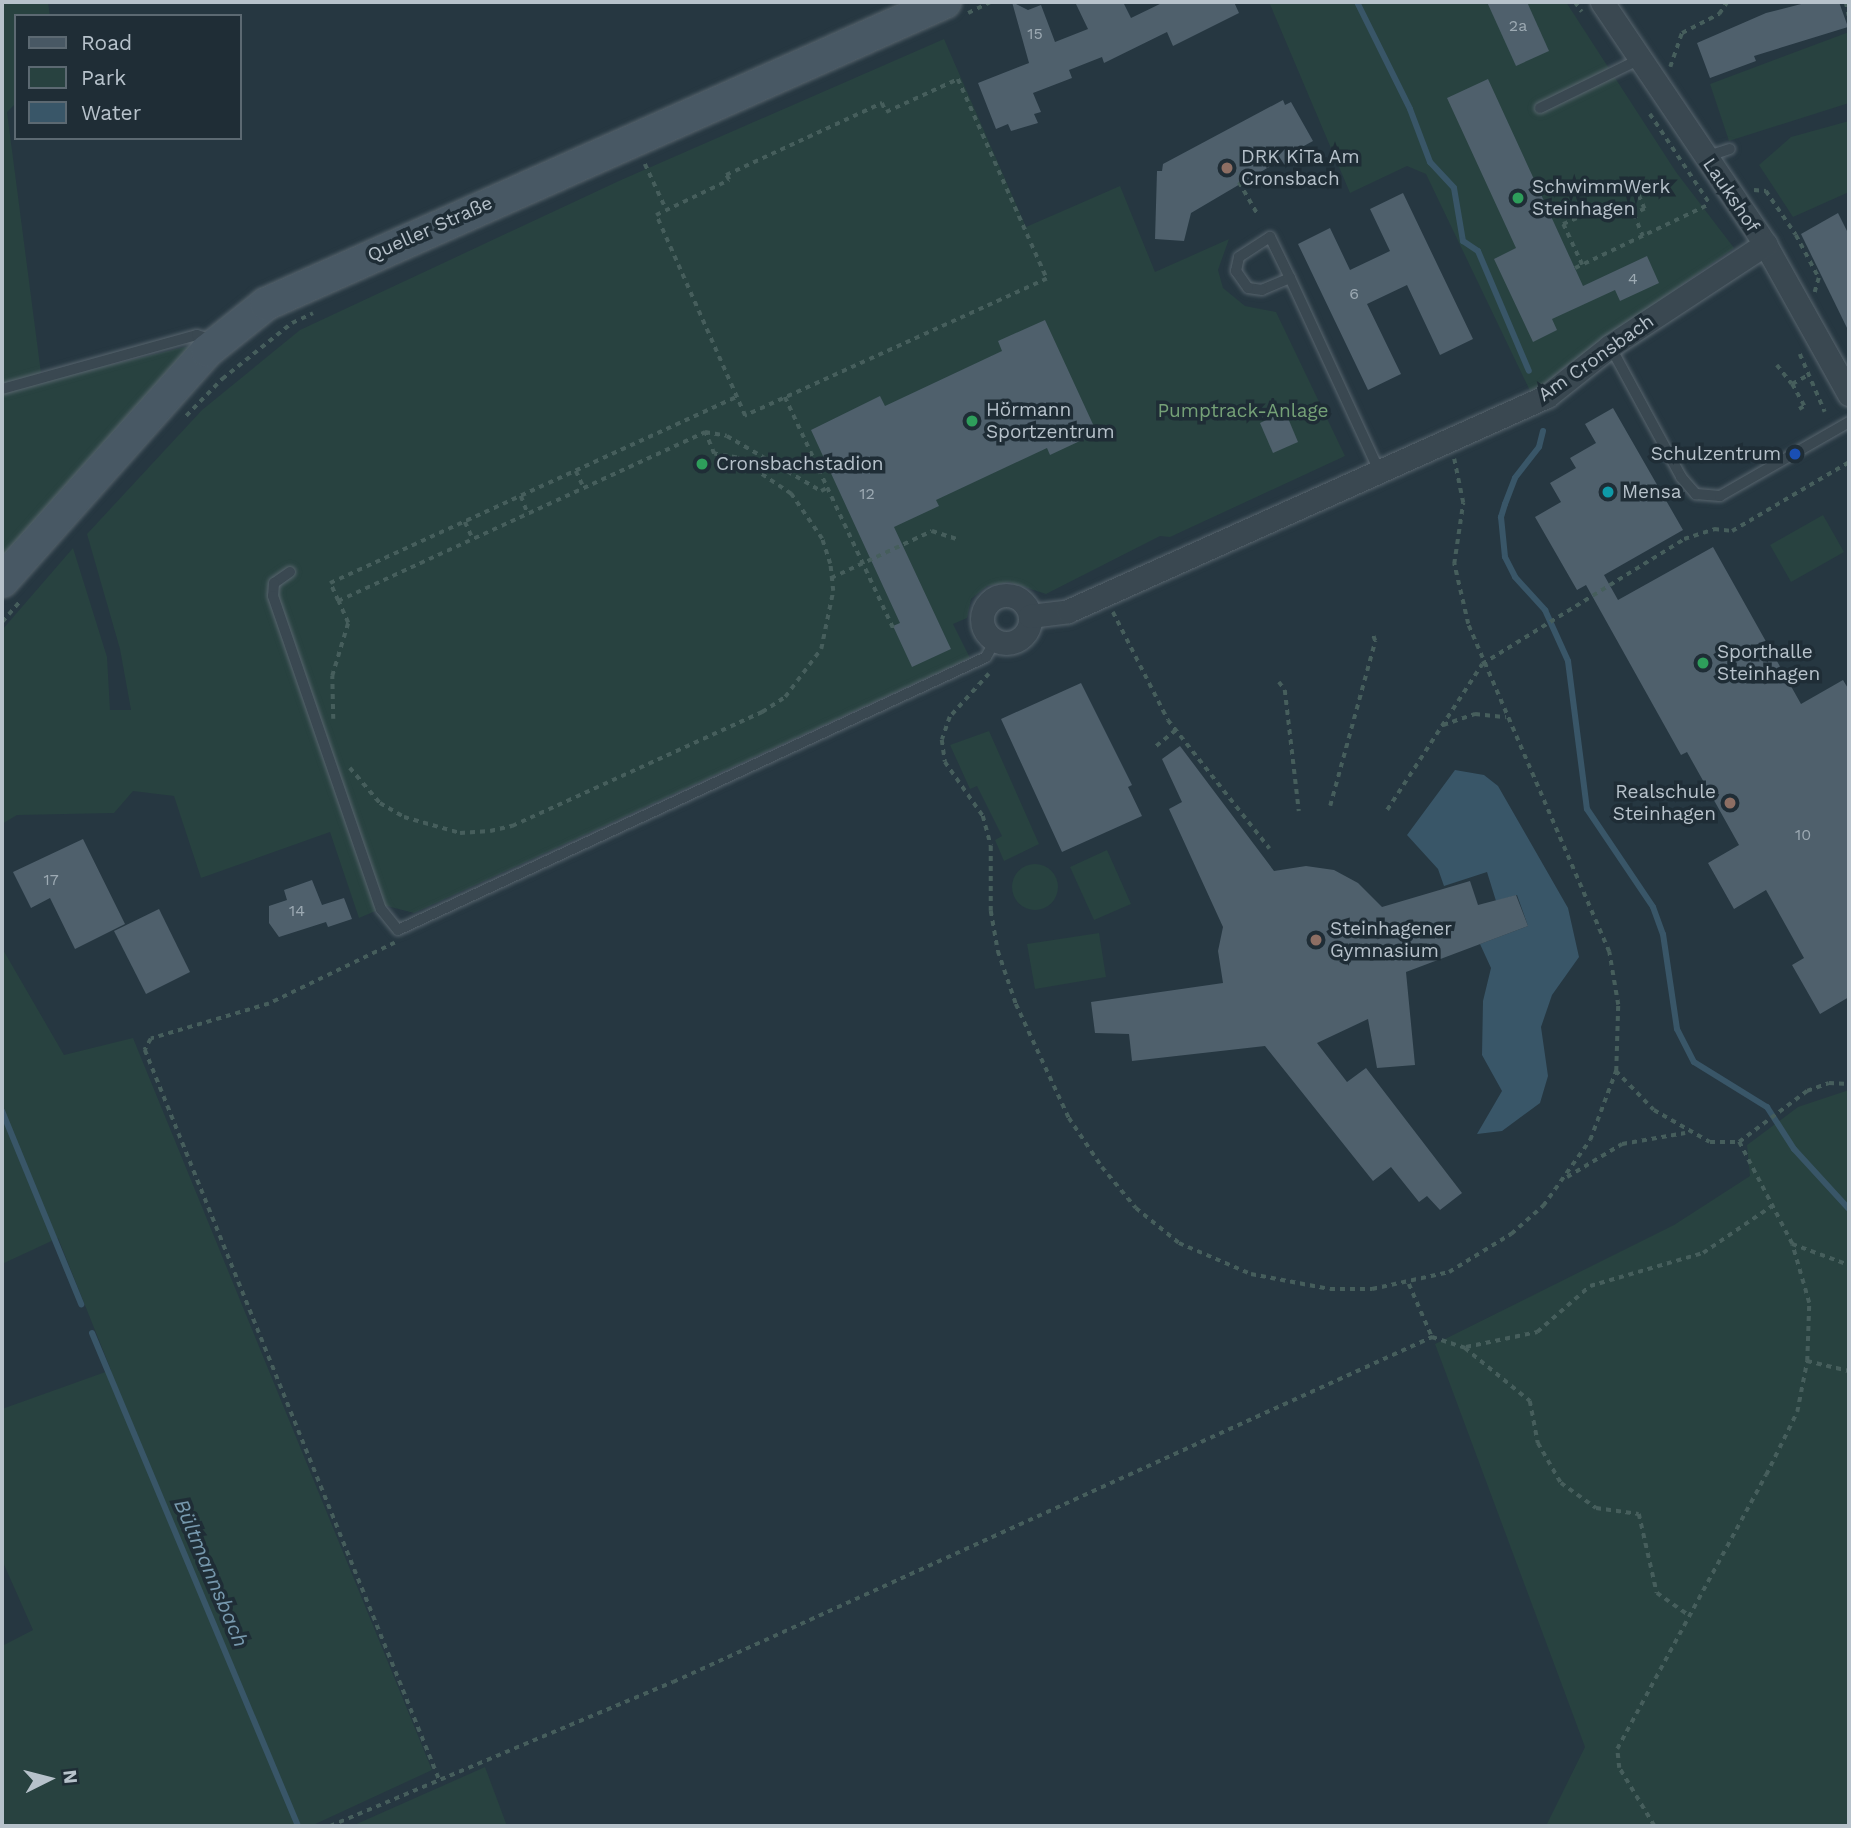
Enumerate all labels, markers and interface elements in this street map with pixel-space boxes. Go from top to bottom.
legend [14,14,242,140]
house number: 2a [1509,16,1527,36]
house number: 15 [1027,24,1043,44]
text: Road [81,30,132,55]
text: Park [81,65,126,90]
text: Water [81,100,141,125]
place label: DRK KiTa Am Cronsbach [1241,146,1361,190]
street label: Laukshof [1698,153,1764,237]
marker: DRK KiTa Am Cronsbach [1219,160,1235,176]
place label: SchwimmWerk Steinhagen [1532,176,1670,220]
marker: SchwimmWerk Steinhagen [1510,190,1526,206]
street label: Queller Straße [364,191,496,267]
house number: 4 [1628,269,1638,289]
house number: 6 [1349,284,1359,304]
street label: Am Cronsbach [1534,310,1658,406]
place label: Hörmann Sportzentrum [986,399,1115,443]
park label: Pumptrack-Anlage [1158,400,1328,422]
marker: Hörmann Sportzentrum [964,413,980,429]
place label: Schulzentrum [1651,443,1781,465]
marker: Schulzentrum [1787,446,1803,462]
place label: Cronsbachstadion [716,453,884,475]
marker: Cronsbachstadion [694,456,710,472]
place label: Mensa [1622,481,1682,503]
house number: 12 [859,484,875,504]
marker: Mensa [1600,484,1616,500]
place label: Sporthalle Steinhagen [1717,641,1820,685]
marker: Sporthalle Steinhagen [1695,655,1711,671]
place label: Realschule Steinhagen [1613,781,1716,825]
marker: Realschule Steinhagen [1722,795,1738,811]
house number: 10 [1795,825,1811,845]
house number: 17 [43,870,59,890]
house number: 14 [289,901,305,921]
place label: Steinhagener Gymnasium [1330,918,1452,962]
marker: Steinhagener Gymnasium [1308,932,1324,948]
water label: Bültmannsbach [168,1495,254,1651]
north arrow [14,1744,84,1814]
text: N [58,1769,83,1785]

